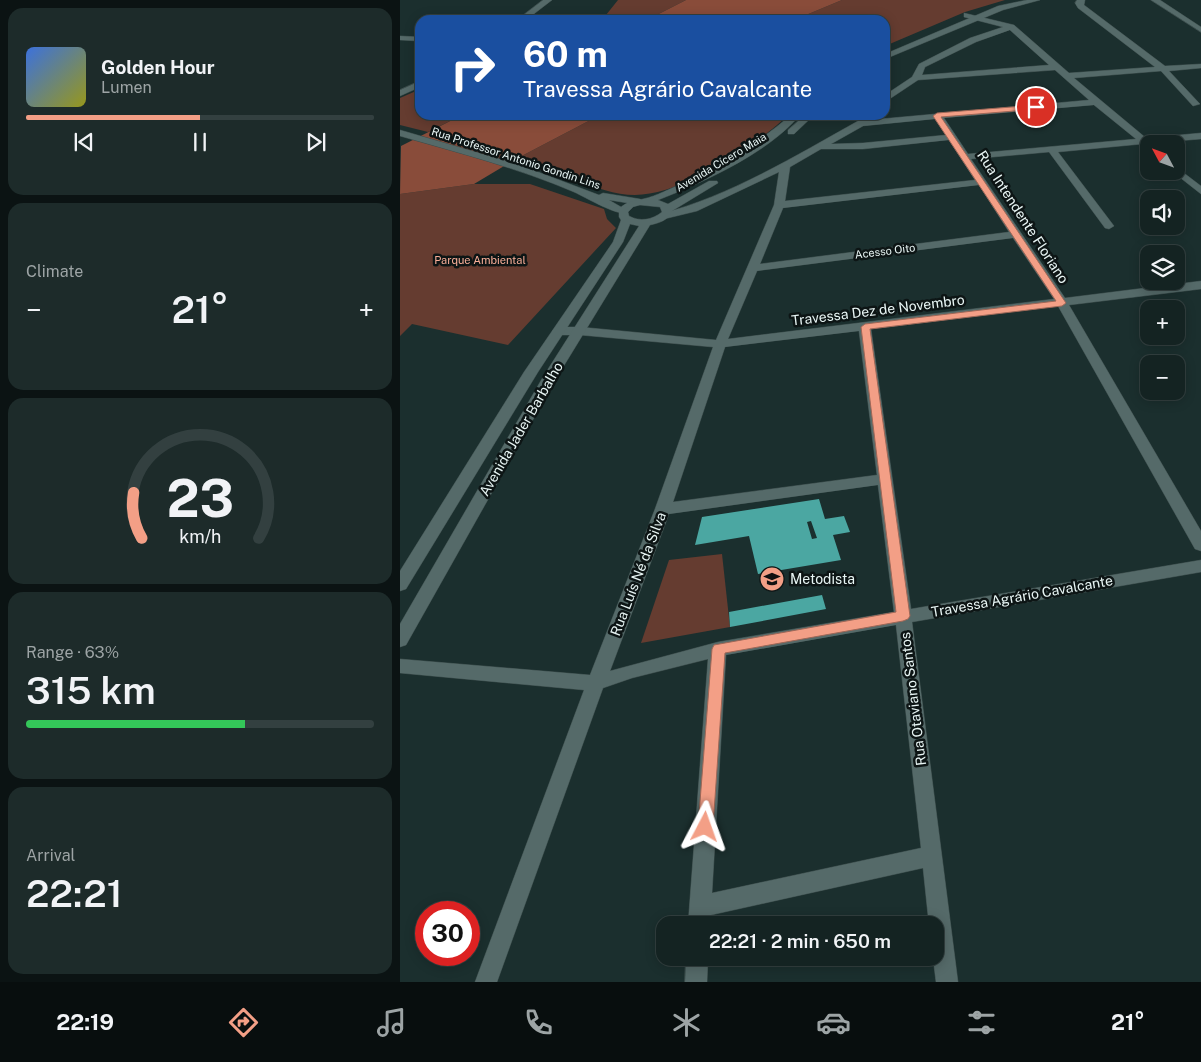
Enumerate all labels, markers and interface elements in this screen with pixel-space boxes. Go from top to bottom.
text: 60 m [523,34,608,75]
icon: right [440,35,505,100]
text: Golden Hour [101,56,215,78]
text: Travessa Agrário Cavalcante [523,76,812,102]
text: Lumen [101,78,152,97]
pin [1015,86,1057,128]
icon: arrive [1022,93,1050,121]
street label: Rua Professor Antonio Gondin Lins [430,125,602,191]
icon: previous [70,128,98,156]
icon: pause [186,128,214,156]
icon: next [302,128,330,156]
street label: Avenida Cícero Maia [674,130,768,194]
north arrow [1140,135,1185,180]
map controls [1140,135,1185,400]
street label: Rua Intendente Floriano [974,148,1072,286]
button: sound [1140,190,1185,235]
street label: Acesso Oito [854,241,916,261]
button: layers [1140,245,1185,290]
park label: Parque Ambiental [434,254,526,266]
text: Climate [26,262,83,281]
text: 21° [171,287,229,332]
street label: Travessa Dez de Novembro [790,291,966,329]
text: − [26,293,42,326]
text: + [358,293,374,326]
button: + [1140,300,1185,345]
button: − [1140,355,1185,400]
street label: Avenida Jader Barbalho [476,359,566,499]
text: 23 [166,468,234,529]
street label: Rua Luís Né da Silva [607,510,669,638]
text: km/h [179,526,221,547]
school or university icon: Metodista [759,566,785,592]
place label: Metodista [790,571,855,587]
street label: Travessa Agrário Cavalcante [930,572,1114,620]
street label: Rua Otaviano Santos [897,631,929,767]
text: Range · 63% [26,643,119,662]
text: 315 km [26,668,156,713]
position arrow [678,800,730,852]
text: Arrival [26,846,75,865]
text: 22:21 [26,871,123,916]
speed limit sign: 30 [415,901,480,966]
text: 22:21 · 2 min · 650 m [709,930,891,952]
icon: directions [226,1005,261,1040]
icon: music [374,1005,409,1040]
icon: phone [521,1005,556,1040]
icon: climate [669,1005,704,1040]
icon: car [816,1005,851,1040]
icon: filters [964,1005,999,1040]
text: 22:19 [56,1009,114,1035]
text: 21° [1111,1009,1145,1035]

